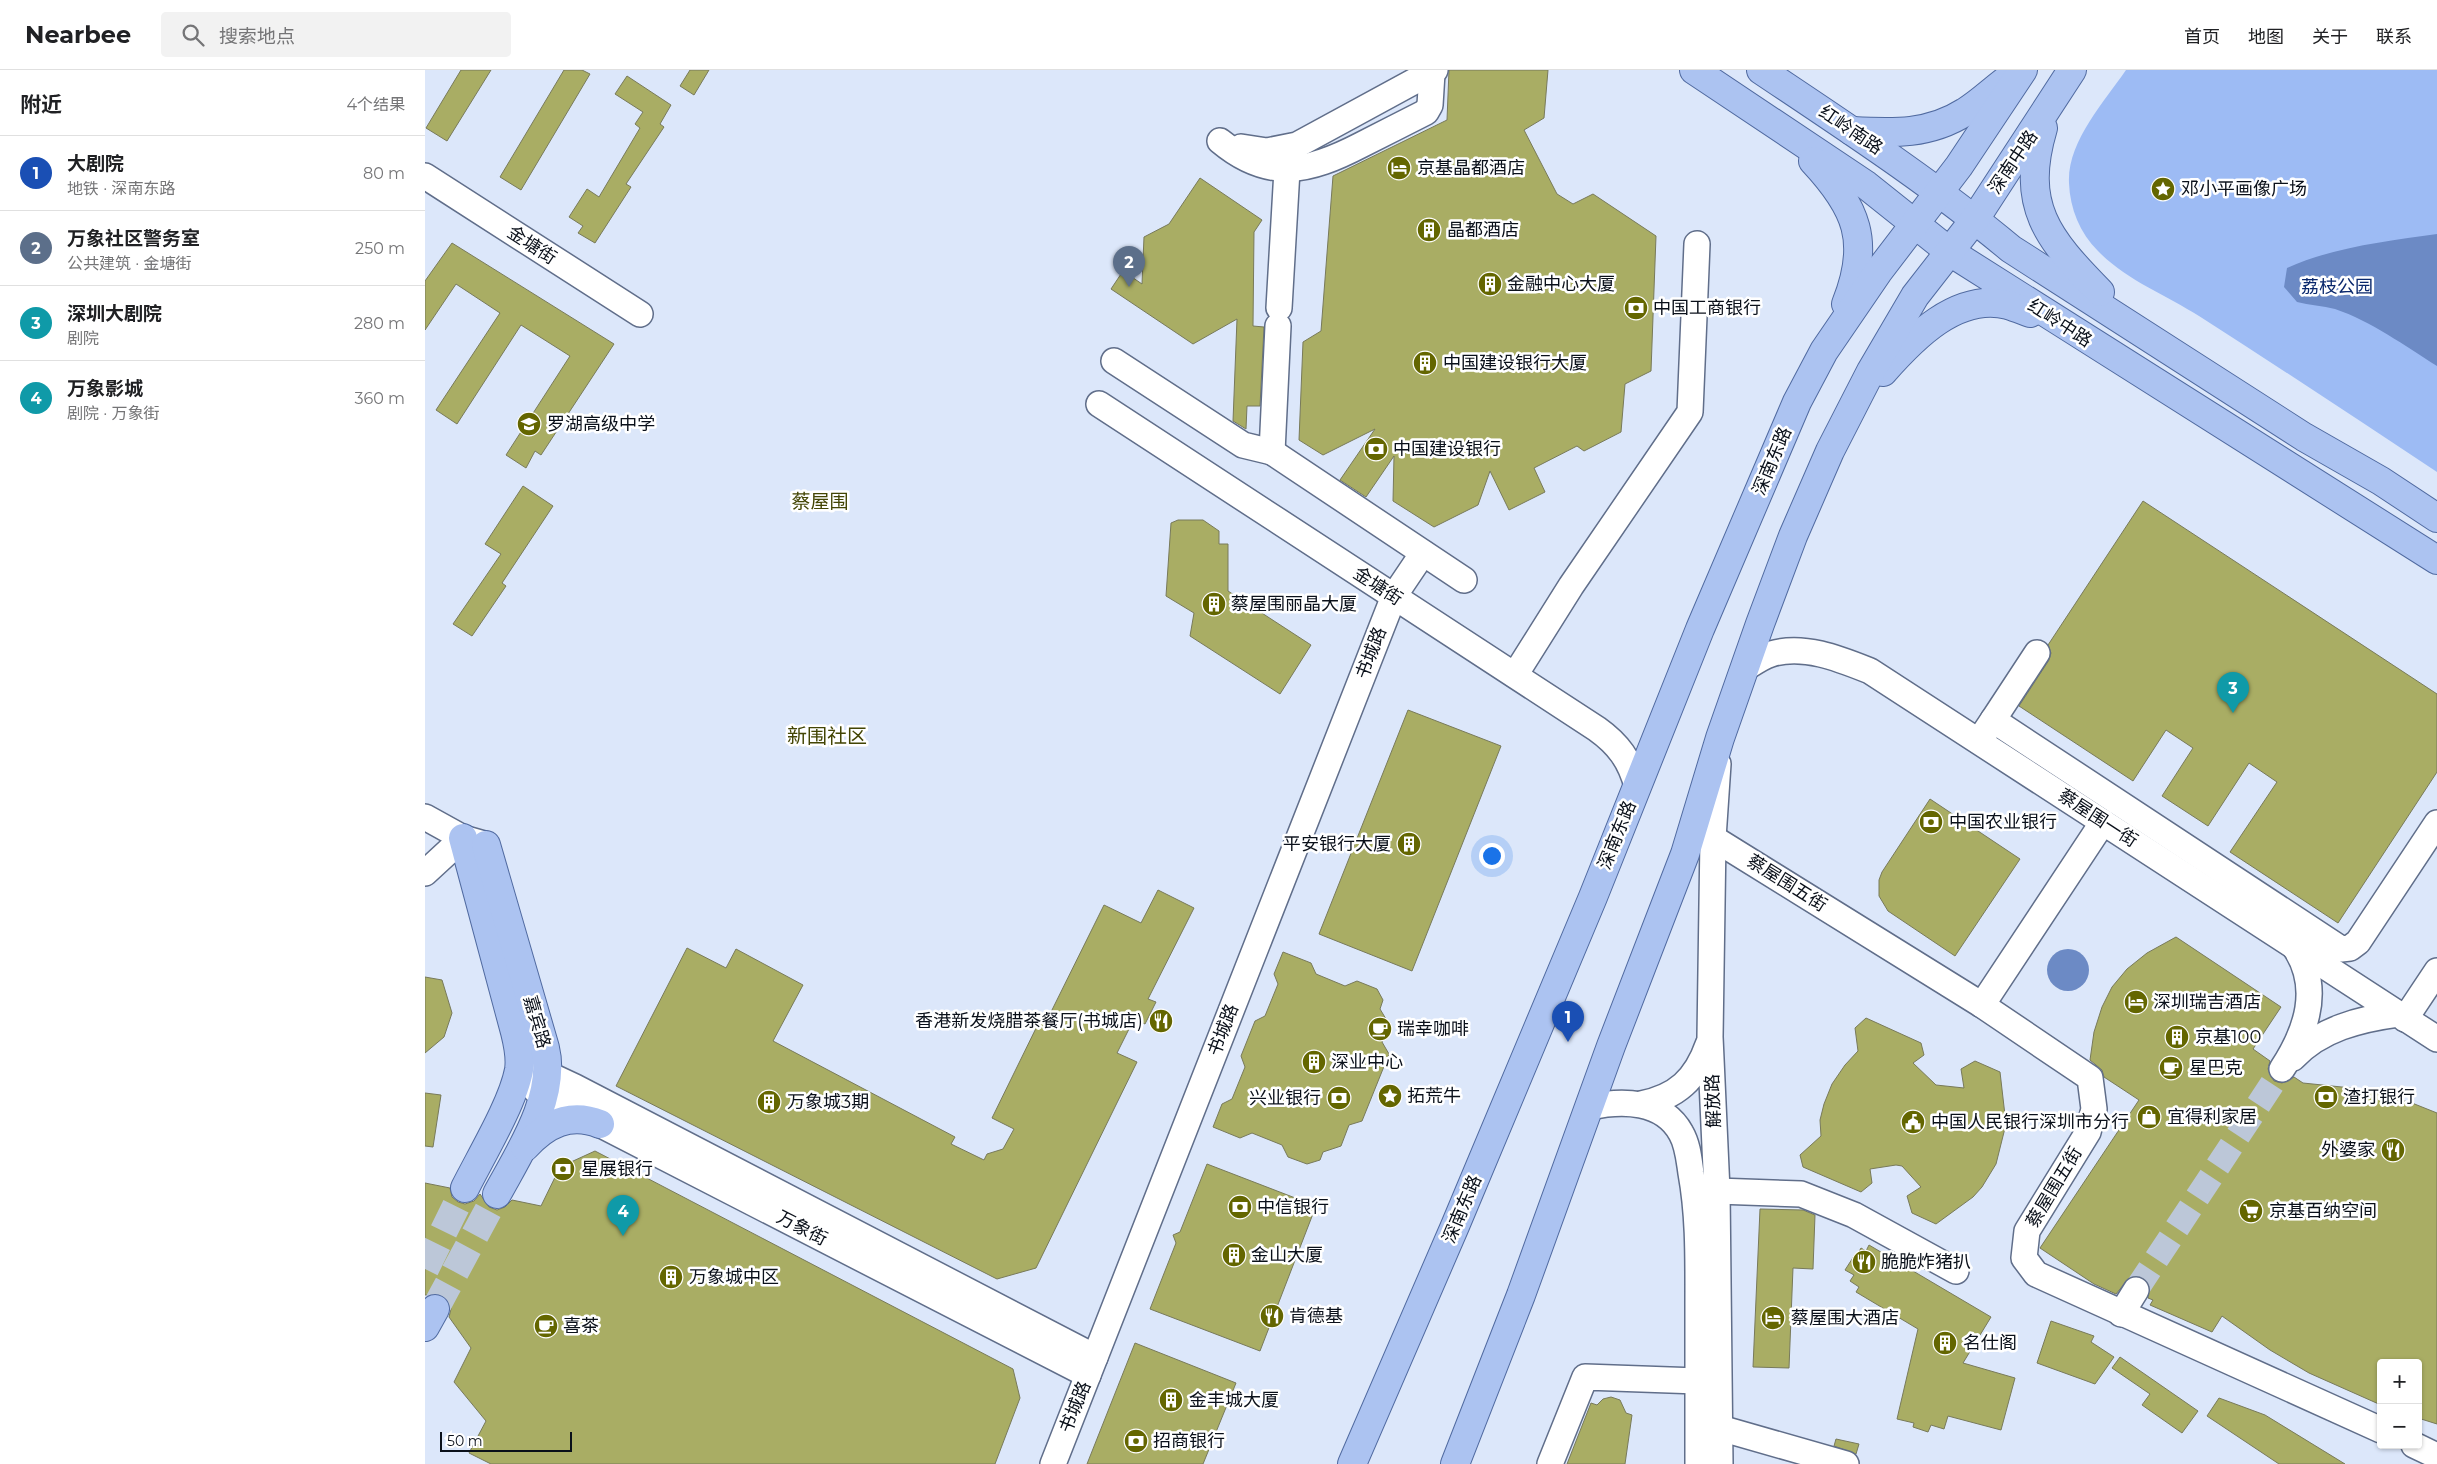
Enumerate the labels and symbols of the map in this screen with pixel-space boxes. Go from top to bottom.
street label: 红岭南路 [1815,101,1887,159]
street label: 深南中路 [1984,126,2042,198]
hotel icon: 京基晶都酒店 [1386,155,1412,181]
place label: 京基晶都酒店 [1417,157,1525,179]
place icon: 邓小平画像广场 [2150,176,2176,202]
place label: 邓小平画像广场 [2181,178,2307,200]
building icon: 晶都酒店 [1416,217,1442,243]
place label: 晶都酒店 [1447,219,1519,241]
street label: 金塘街 [503,221,561,269]
pin: 2 [1113,246,1145,287]
building icon: 金融中心大厦 [1477,271,1503,297]
place label: 金融中心大厦 [1507,273,1615,295]
park label: 荔枝公园 [2301,276,2373,298]
street label: 红岭中路 [2024,294,2096,352]
bank icon: 中国工商银行 [1623,295,1649,321]
place label: 中国工商银行 [1653,297,1761,319]
building icon: 中国建设银行大厦 [1412,350,1438,376]
place label: 中国建设银行大厦 [1443,352,1587,374]
school or university icon: 罗湖高级中学 [516,411,542,437]
place label: 罗湖高级中学 [547,413,655,435]
street label: 深南东路 [1748,424,1796,498]
bank icon: 中国建设银行 [1363,436,1389,462]
place label: 中国建设银行 [1393,438,1501,460]
district label: 蔡屋围 [791,490,849,513]
street label: 金塘街 [1349,562,1407,610]
building icon: 蔡屋围丽晶大厦 [1201,591,1227,617]
place label: 蔡屋围丽晶大厦 [1231,593,1357,615]
street label: 书城路 [1351,624,1391,682]
pin: 3 [2217,672,2249,713]
district label: 新围社区 [787,724,867,748]
street label: 蔡屋围一街 [2054,784,2142,852]
street label: 深南东路 [1593,798,1641,872]
bank icon: 中国农业银行 [1918,809,1944,835]
place label: 中国农业银行 [1949,811,2057,833]
building icon: 平安银行大厦 [1396,831,1422,857]
place label: 平安银行大厦 [1283,833,1391,855]
your location [1479,843,1505,869]
street label: 蔡屋围五街 [1743,850,1831,916]
hotel icon: 深圳瑞吉酒店 [2123,989,2149,1015]
place label: 深圳瑞吉酒店 [2153,991,2261,1013]
street label: 嘉宾路 [519,993,555,1051]
street label: 书城路 [1203,1001,1243,1059]
pin: 1 [1552,1001,1584,1042]
restaurant icon: 香港新发烧腊茶餐厅(书城店) [1148,1008,1174,1034]
place label: 香港新发烧腊茶餐厅(书城店) [915,1010,1143,1032]
cafe icon: 瑞幸咖啡 [1367,1016,1393,1042]
place label: 瑞幸咖啡 [1397,1018,1469,1040]
building icon: 京基100 [2164,1024,2190,1050]
place label: 京基100 [2195,1026,2261,1048]
building icon: 深业中心 [1301,1049,1327,1075]
place label: 深业中心 [1331,1051,1403,1073]
cafe icon: 星巴克 [2158,1055,2184,1081]
place label: 星巴克 [2189,1057,2243,1079]
street label: 解放路 [1701,1074,1725,1128]
place icon: 拓荒牛 [1377,1083,1403,1109]
bank icon: 渣打银行 [2313,1084,2339,1110]
bank icon: 兴业银行 [1326,1085,1352,1111]
place label: 拓荒牛 [1407,1085,1461,1107]
place label: 渣打银行 [2343,1086,2415,1108]
place label: 兴业银行 [1249,1087,1321,1109]
building icon: 万象城3期 [756,1089,782,1115]
place label: 万象城3期 [787,1091,869,1113]
shop icon: 宜得利家居 [2136,1104,2162,1130]
place label: 宜得利家居 [2167,1106,2257,1128]
public building icon: 中国人民银行深圳市分行 [1900,1109,1926,1135]
place label: 中国人民银行深圳市分行 [1931,1111,2129,1133]
restaurant icon: 外婆家 [2380,1137,2406,1163]
place label: 外婆家 [2321,1139,2375,1161]
street label: 蔡屋围五街 [2021,1143,2087,1231]
bank icon: 星展银行 [550,1156,576,1182]
place label: 星展银行 [581,1158,653,1180]
street label: 深南东路 [1438,1172,1486,1246]
bank icon: 中信银行 [1227,1194,1253,1220]
pin: 4 [607,1195,639,1236]
place label: 中信银行 [1257,1196,1329,1218]
supermarket icon: 京基百纳空间 [2238,1198,2264,1224]
place label: 京基百纳空间 [2269,1200,2377,1222]
street label: 万象街 [773,1206,831,1250]
building icon: 金山大厦 [1221,1242,1247,1268]
place label: 金山大厦 [1251,1244,1323,1266]
restaurant icon: 脆脆炸猪扒 [1851,1249,1877,1275]
place label: 脆脆炸猪扒 [1881,1251,1971,1273]
building icon: 万象城中区 [658,1264,684,1290]
place label: 万象城中区 [689,1266,779,1288]
restaurant icon: 肯德基 [1259,1303,1285,1329]
place label: 肯德基 [1289,1305,1343,1327]
hotel icon: 蔡屋围大酒店 [1760,1305,1786,1331]
place label: 蔡屋围大酒店 [1791,1307,1899,1329]
cafe icon: 喜茶 [533,1313,559,1339]
place label: 喜茶 [563,1315,599,1337]
building icon: 名仕阁 [1932,1330,1958,1356]
place label: 名仕阁 [1963,1332,2017,1354]
street label: 书城路 [1055,1378,1095,1436]
building icon: 金丰城大厦 [1158,1387,1184,1413]
place label: 金丰城大厦 [1189,1389,1279,1411]
bank icon: 招商银行 [1123,1428,1149,1454]
scale bar [440,1429,573,1452]
place label: 招商银行 [1153,1430,1225,1452]

